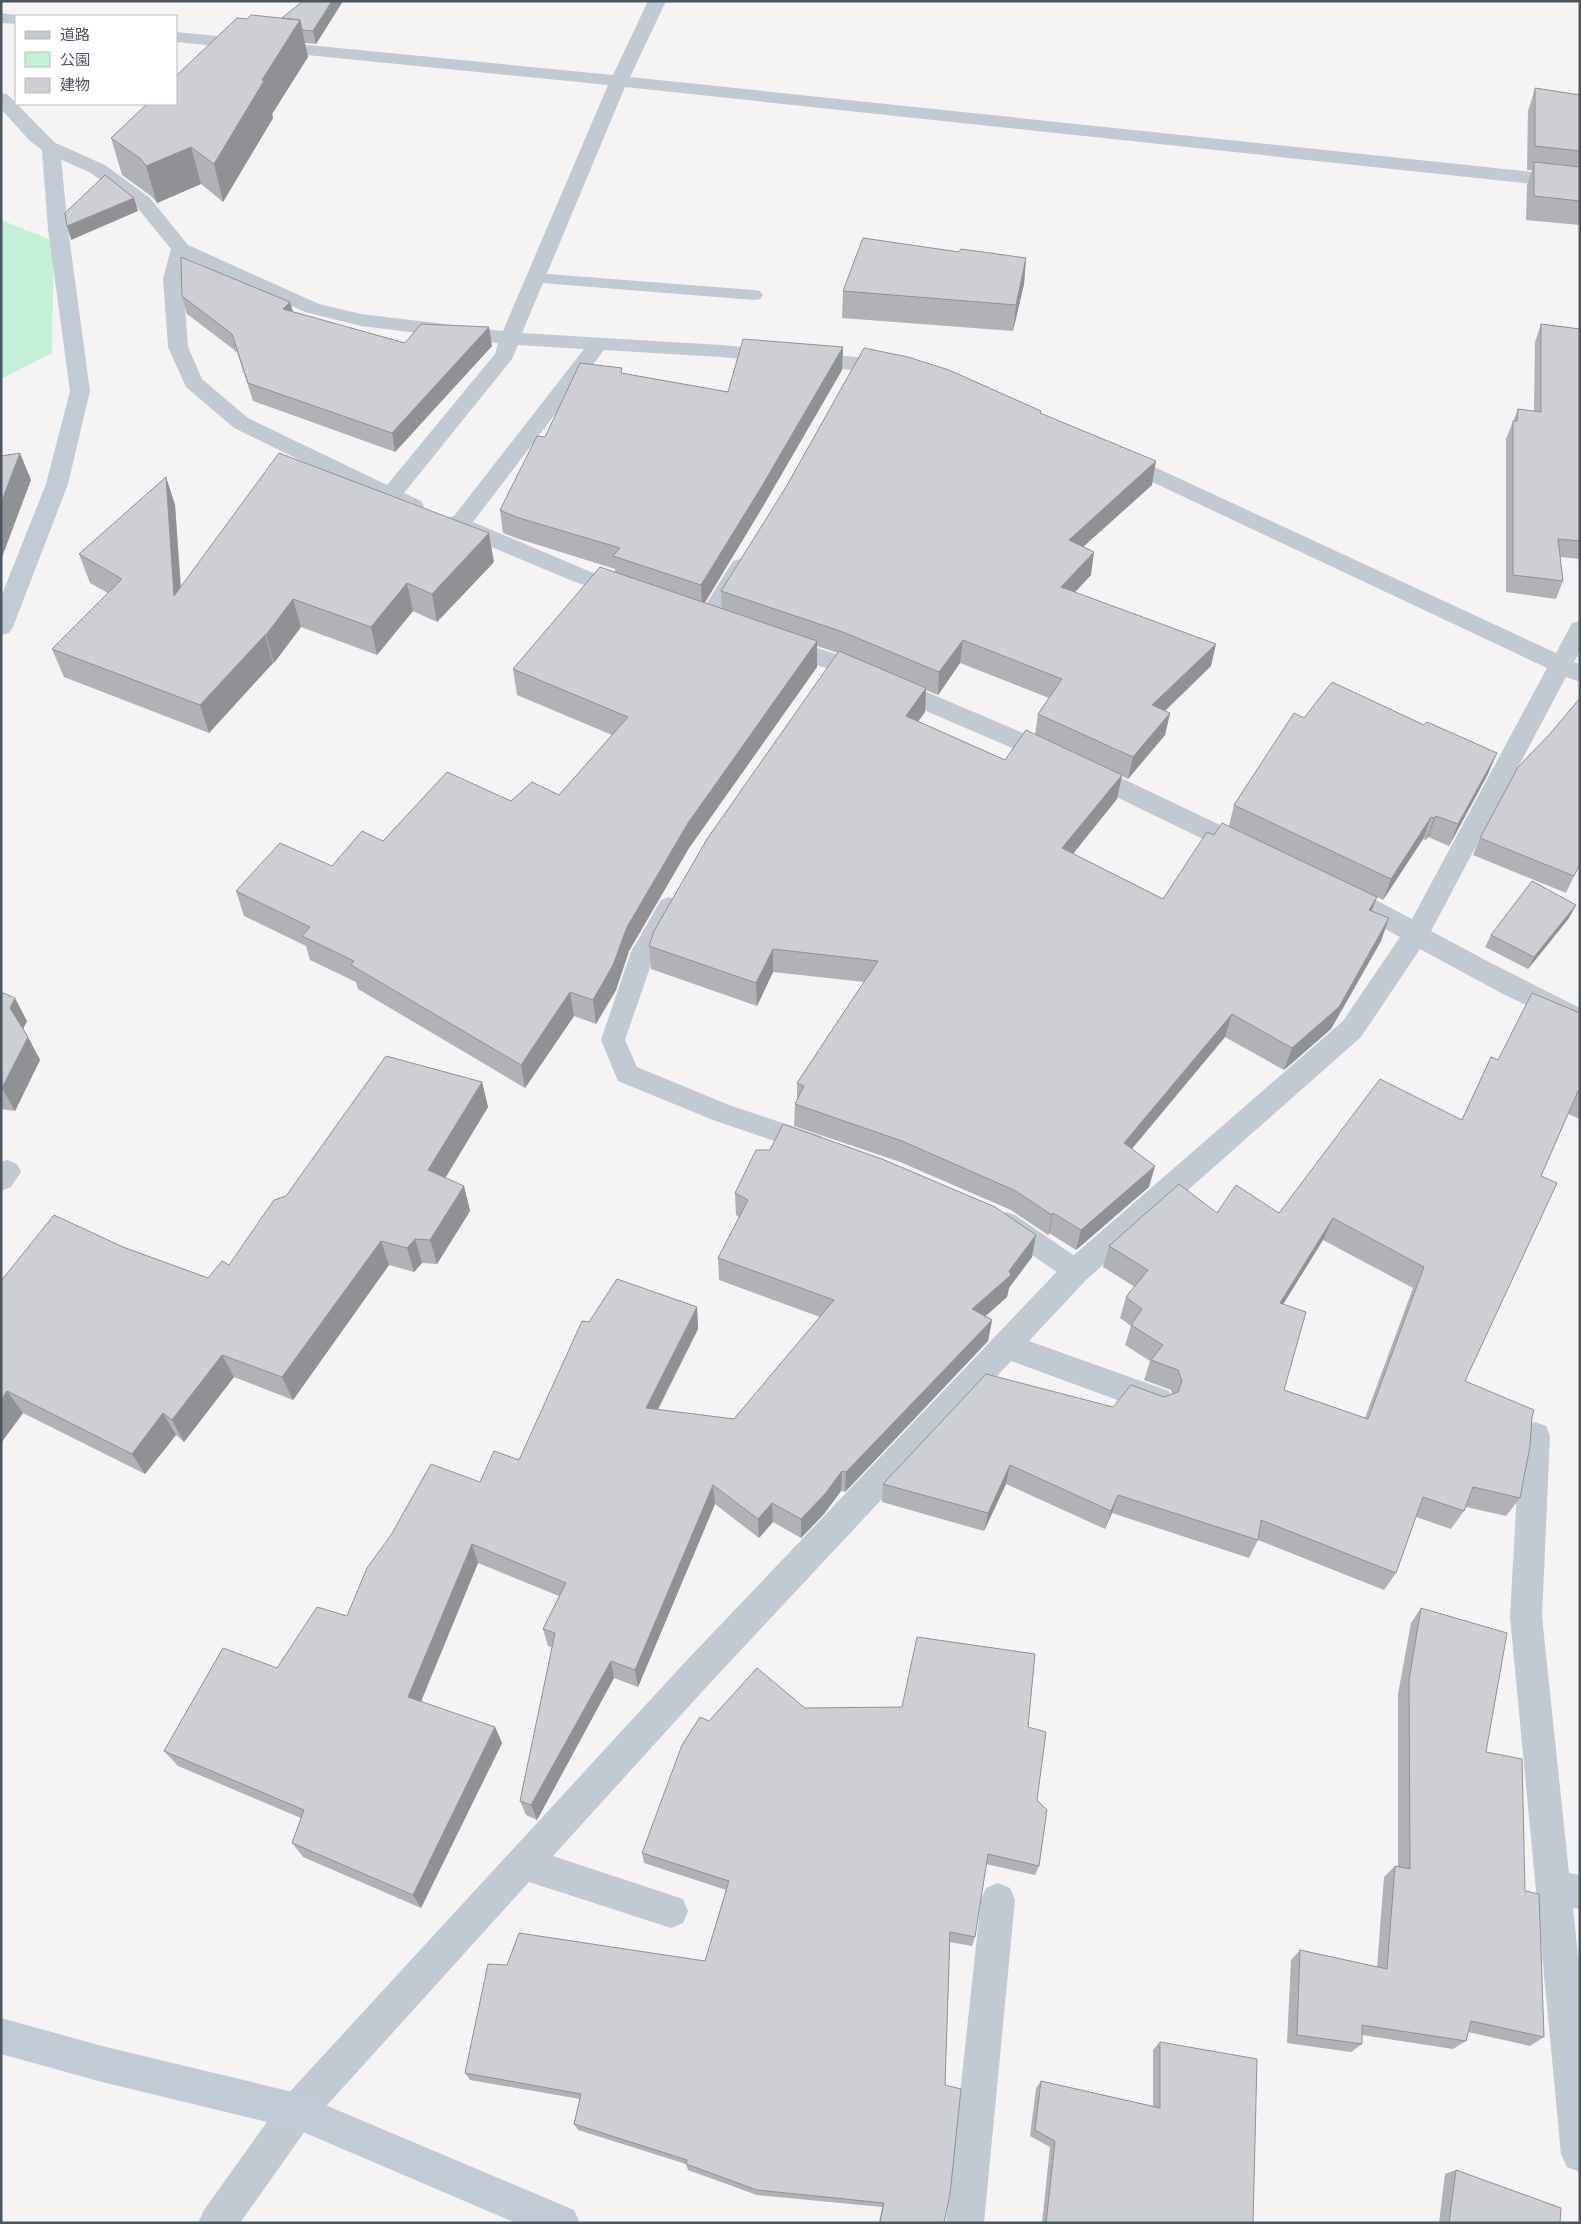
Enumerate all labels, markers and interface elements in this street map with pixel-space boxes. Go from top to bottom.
legend [15,15,178,105]
text: 道路 [60,26,90,44]
text: 公園 [60,51,90,69]
text: 建物 [60,76,90,94]

